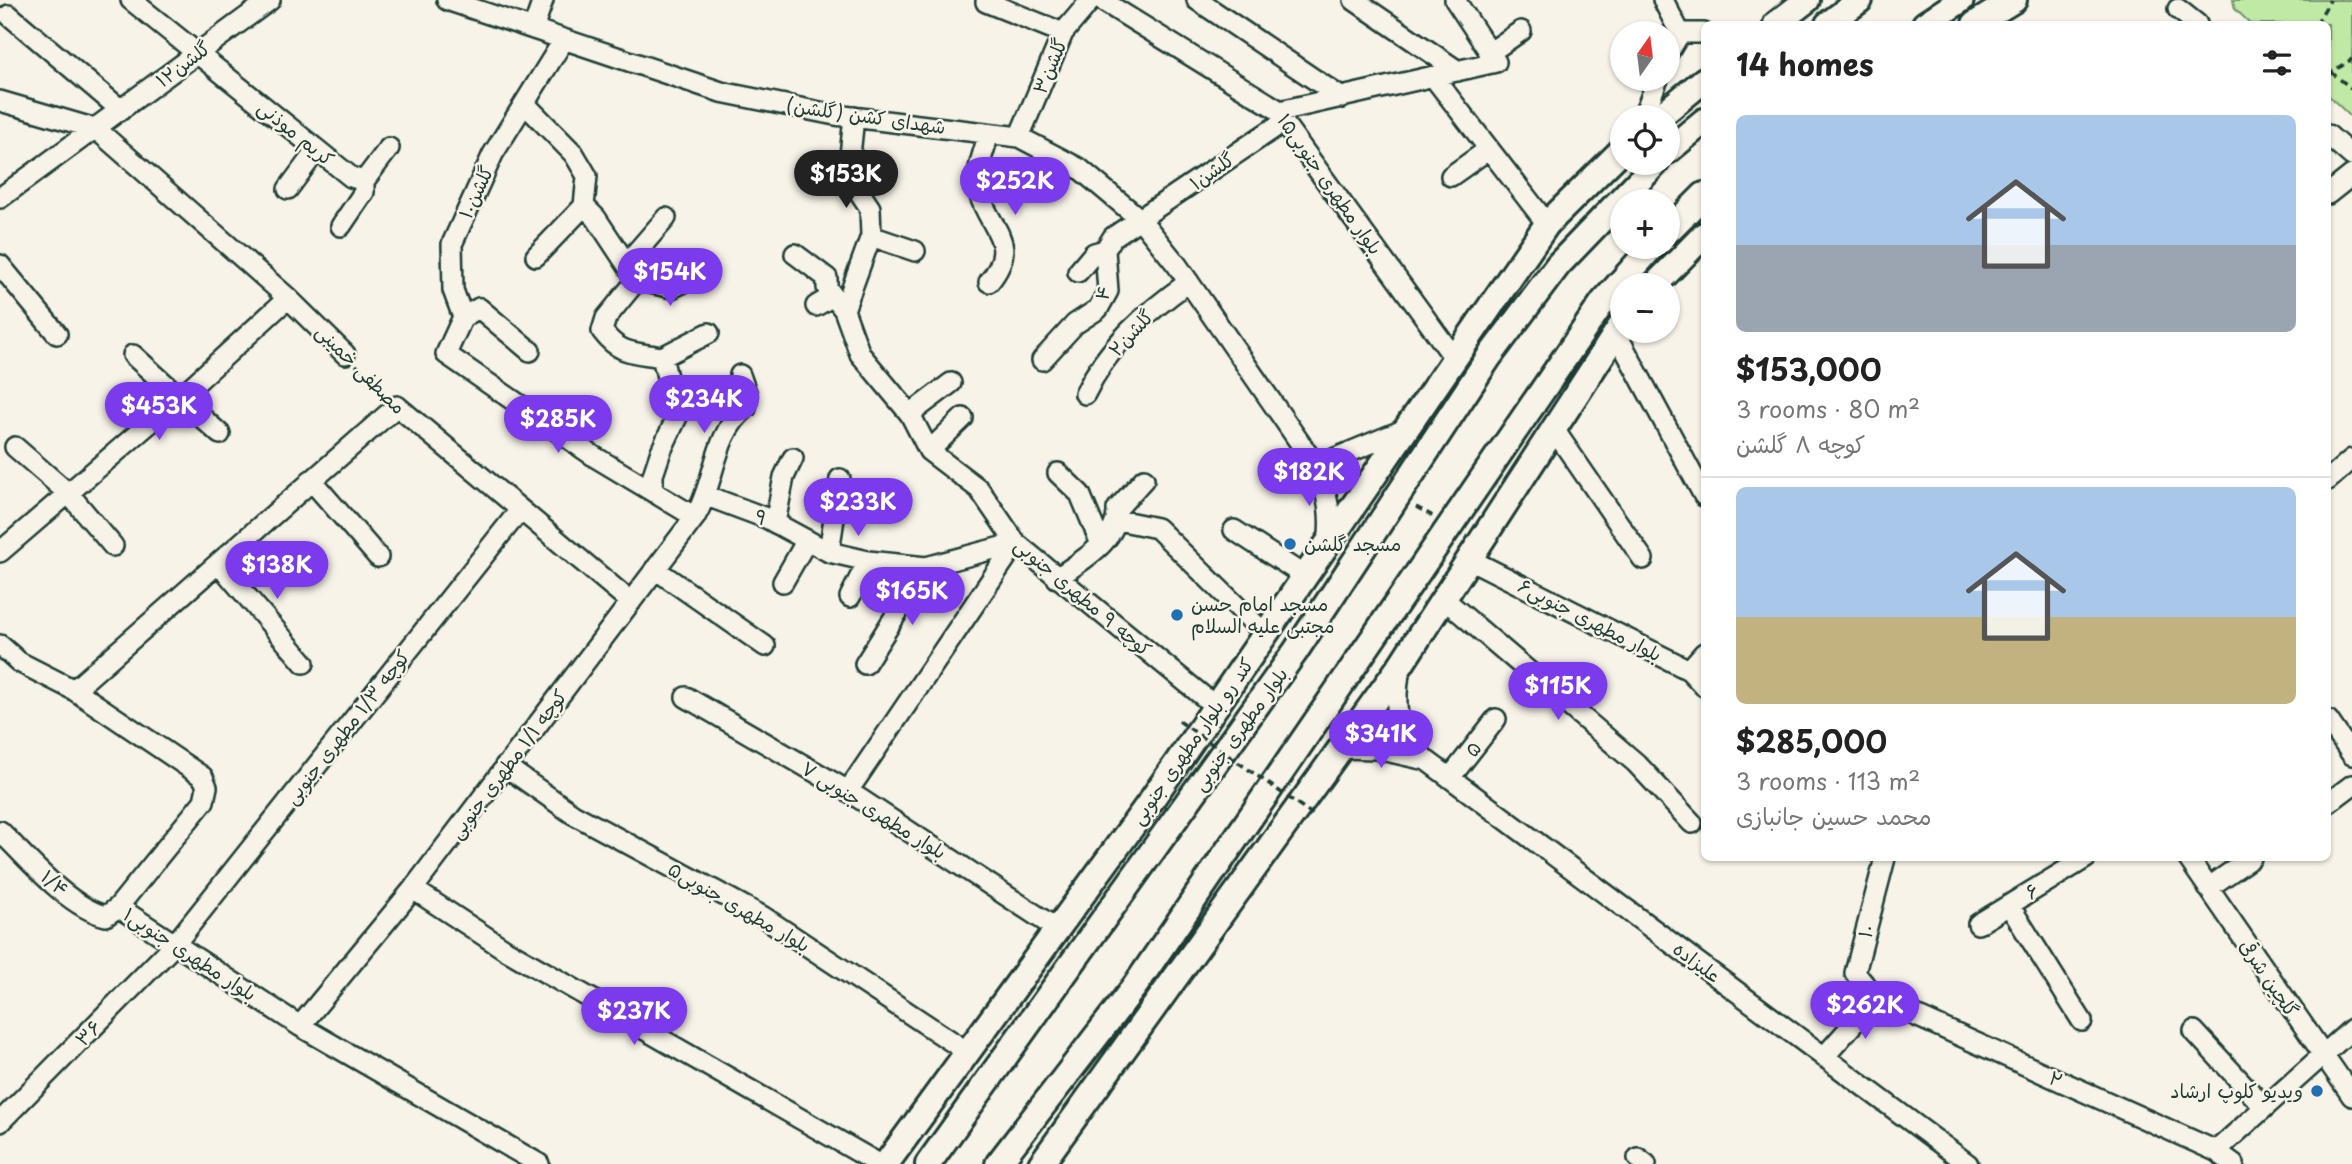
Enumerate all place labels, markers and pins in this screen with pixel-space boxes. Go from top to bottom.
pin: $153K [797,150,895,210]
pin: $252K [966,158,1064,217]
pin: $154K [621,248,719,308]
pin: $234K [655,376,753,435]
pin: $453K [110,382,208,442]
pin: $285K [509,396,607,455]
pin: $182K [1260,448,1358,508]
pin: $233K [809,478,907,538]
place label: مسجد گلشن [1304,529,1401,557]
marker: مسجد گلشن [1282,536,1298,552]
pin: $138K [228,542,326,601]
pin: $165K [863,568,961,627]
place label: مسجد امام حسن مجتبی علیه السلام [1191,589,1335,641]
marker: مسجد امام حسن مجتبی علیه السلام [1169,607,1185,623]
pin: $115K [1509,662,1607,722]
pin: $341K [1332,710,1430,770]
pin: $262K [1816,982,1914,1041]
pin: $237K [585,988,683,1047]
place label: ویدیو کلوپ ارشاد [2170,1076,2303,1104]
marker: ویدیو کلوپ ارشاد [2309,1083,2325,1099]

